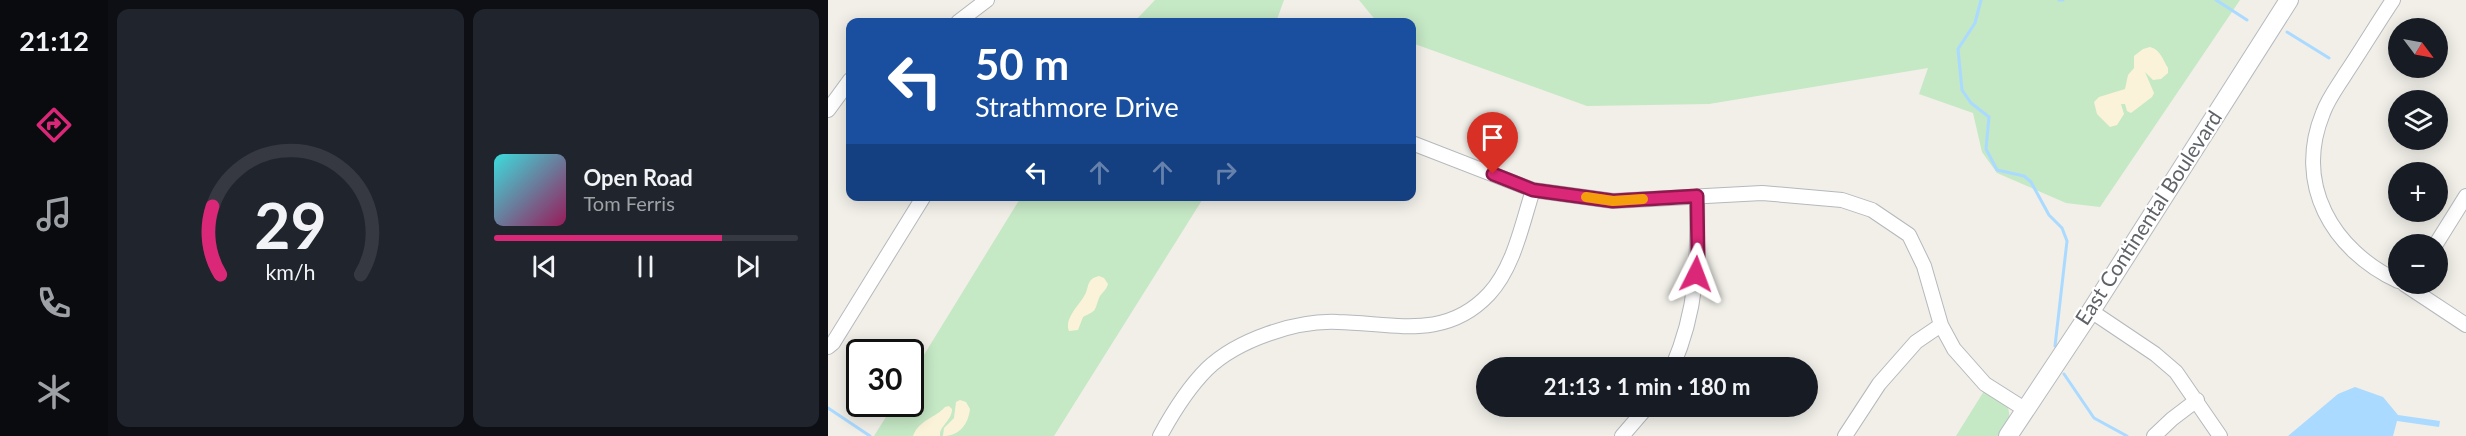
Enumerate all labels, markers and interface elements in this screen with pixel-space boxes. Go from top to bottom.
north arrow [2388,18,2448,78]
map controls [2388,18,2448,294]
text: 21:12 [19,24,89,57]
text: 50 m [975,39,1069,89]
icon: left [876,42,954,120]
text: Strathmore Drive [975,90,1179,123]
button: layers [2388,90,2448,150]
icon: directions [33,104,75,146]
street label: East Continental Boulevard [2069,105,2226,329]
pin [1467,112,1518,174]
icon: arrive [1476,121,1509,154]
icon: left [1020,156,1053,189]
icon: ahead [1083,156,1116,189]
icon: ahead [1146,156,1179,189]
icon: right [1209,156,1242,189]
button: + [2388,162,2448,222]
text: Open Road [584,164,693,191]
text: 29 [254,187,326,262]
text: Tom Ferris [584,191,675,215]
icon: music [33,193,75,235]
button: − [2388,234,2448,294]
position arrow [1664,242,1728,306]
icon: previous [528,250,561,283]
icon: pause [629,250,662,283]
icon: next [731,250,764,283]
text: km/h [265,259,315,285]
icon: phone [33,282,75,324]
speed limit sign: 30 [846,339,924,417]
icon: climate [33,371,75,413]
text: 21:13 · 1 min · 180 m [1544,373,1750,400]

